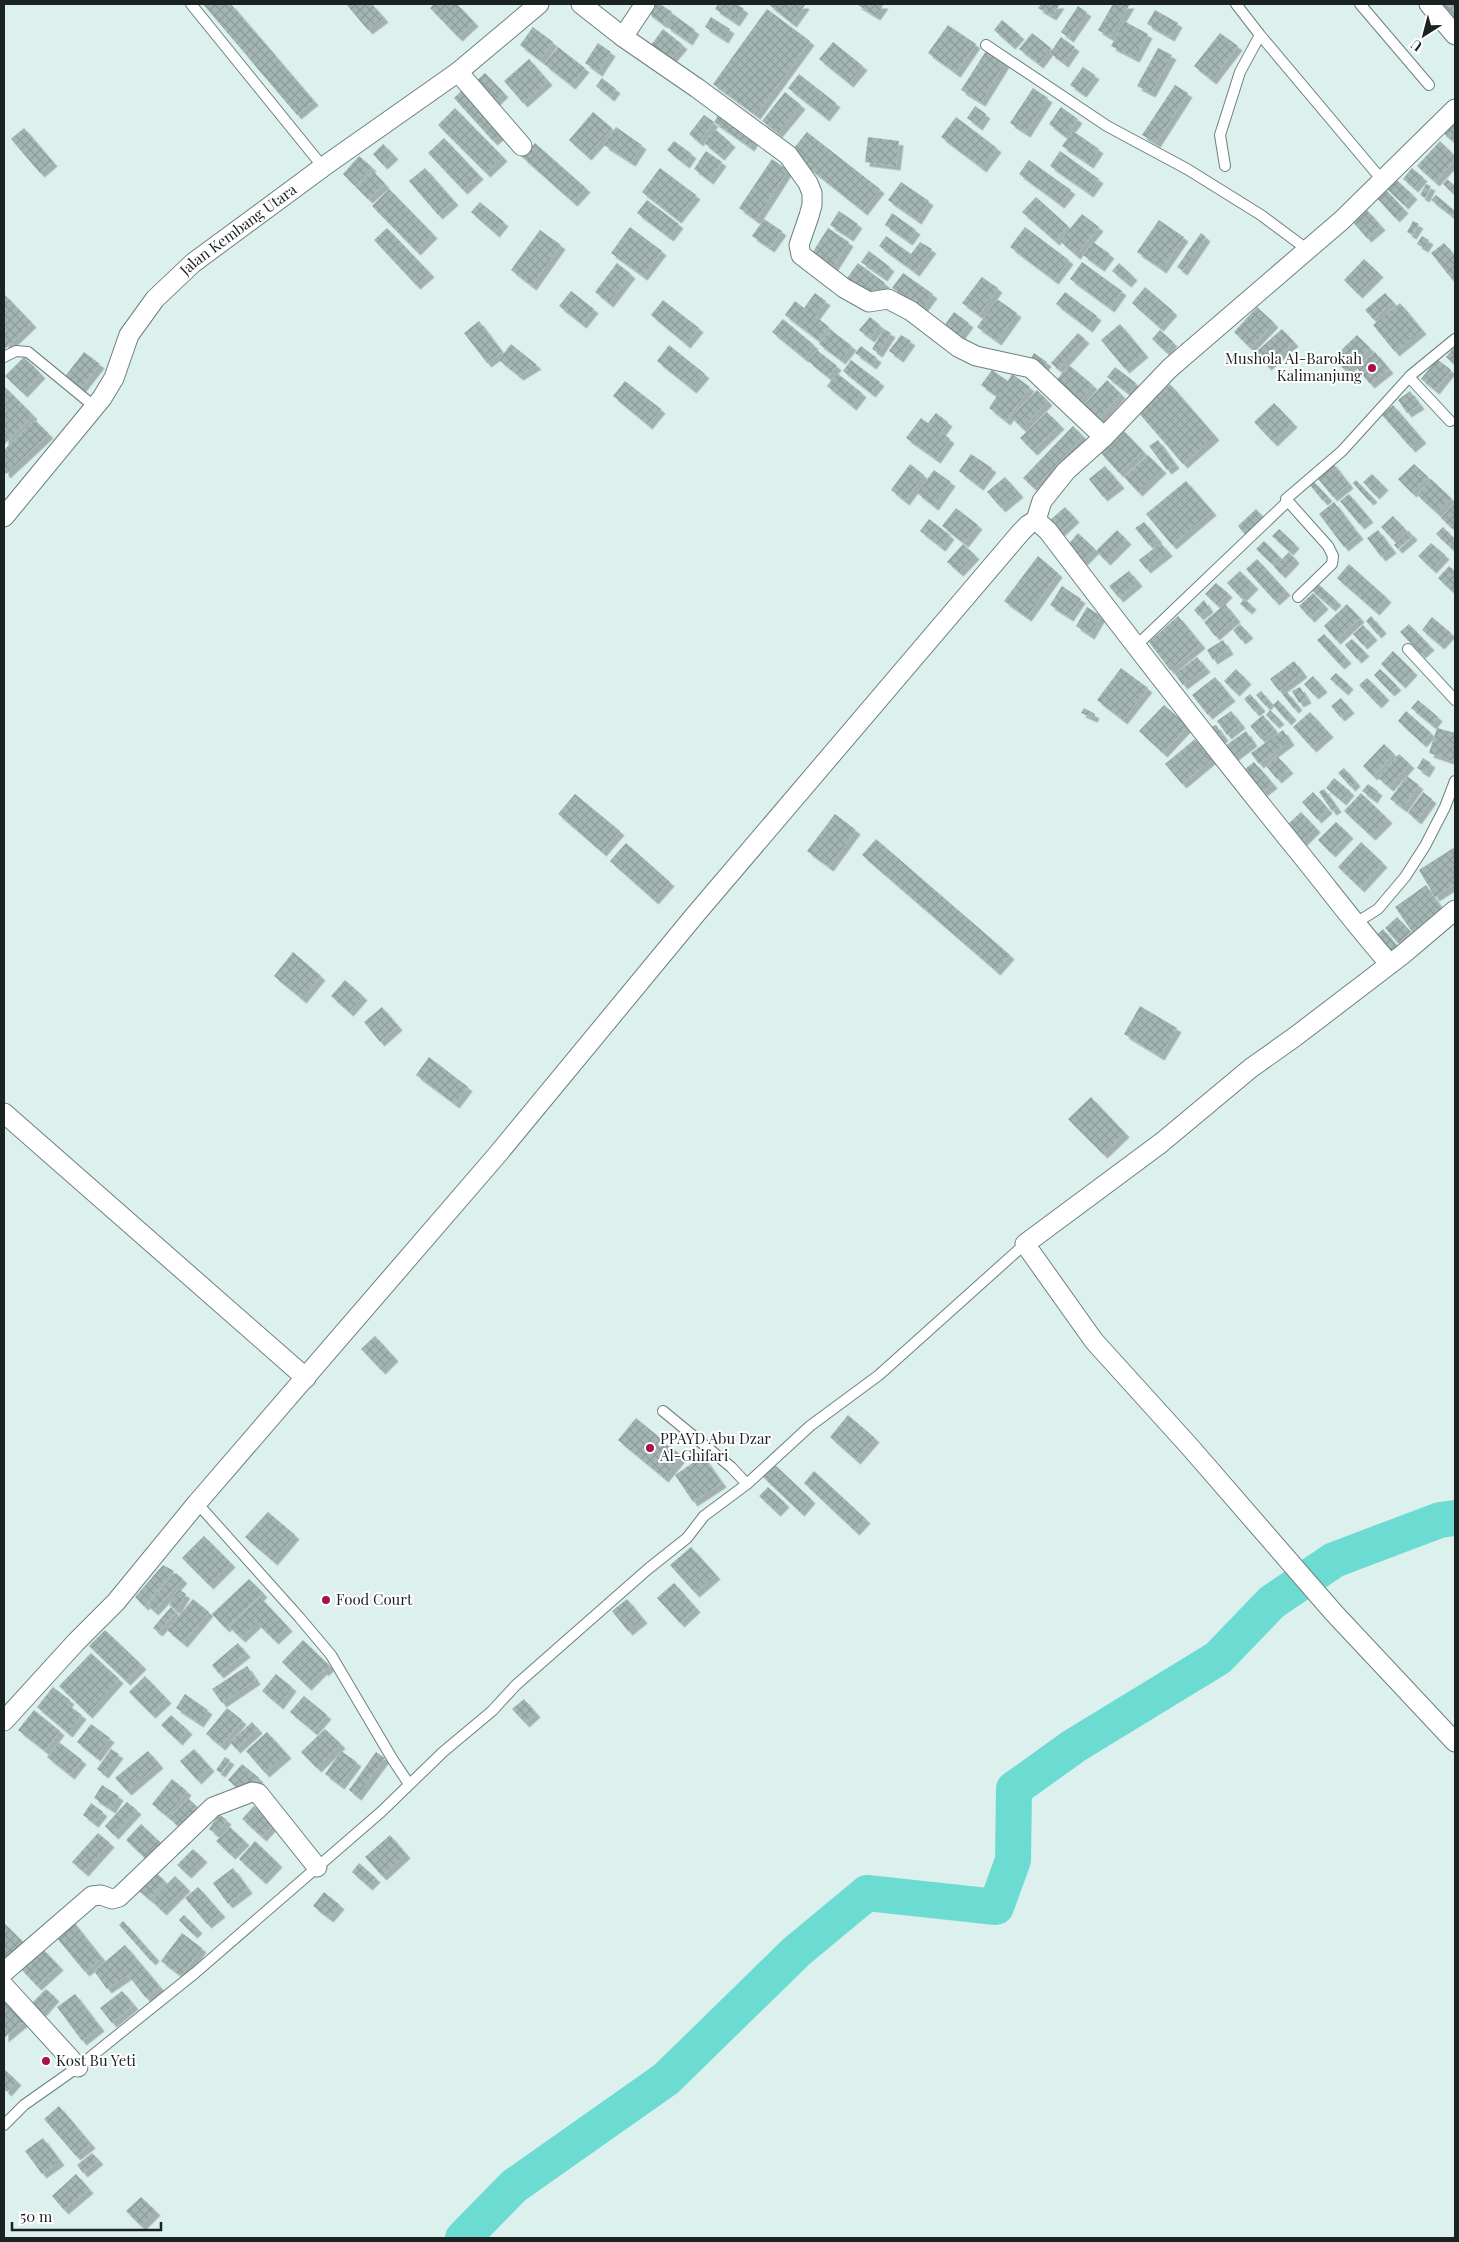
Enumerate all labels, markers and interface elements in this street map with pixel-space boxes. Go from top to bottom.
north arrow [1399,10,1449,60]
text: U [1406,35,1426,56]
street label: Jalan Kembang Utara [174,179,301,280]
place label: Mushola Al-Barokah Kalimanjung [1225,348,1362,385]
marker: Mushola Al-Barokah Kalimanjung [1366,362,1378,374]
place label: PPAYD Abu Dzar Al-Ghifari [659,1428,771,1465]
marker: PPAYD Abu Dzar Al-Ghifari [644,1442,656,1454]
place label: Food Court [336,1589,413,1609]
marker: Food Court [320,1594,332,1606]
place label: Kost Bu Yeti [56,2050,137,2070]
marker: Kost Bu Yeti [40,2055,52,2067]
scale bar [12,2200,161,2232]
text: 50 m [20,2206,53,2226]

